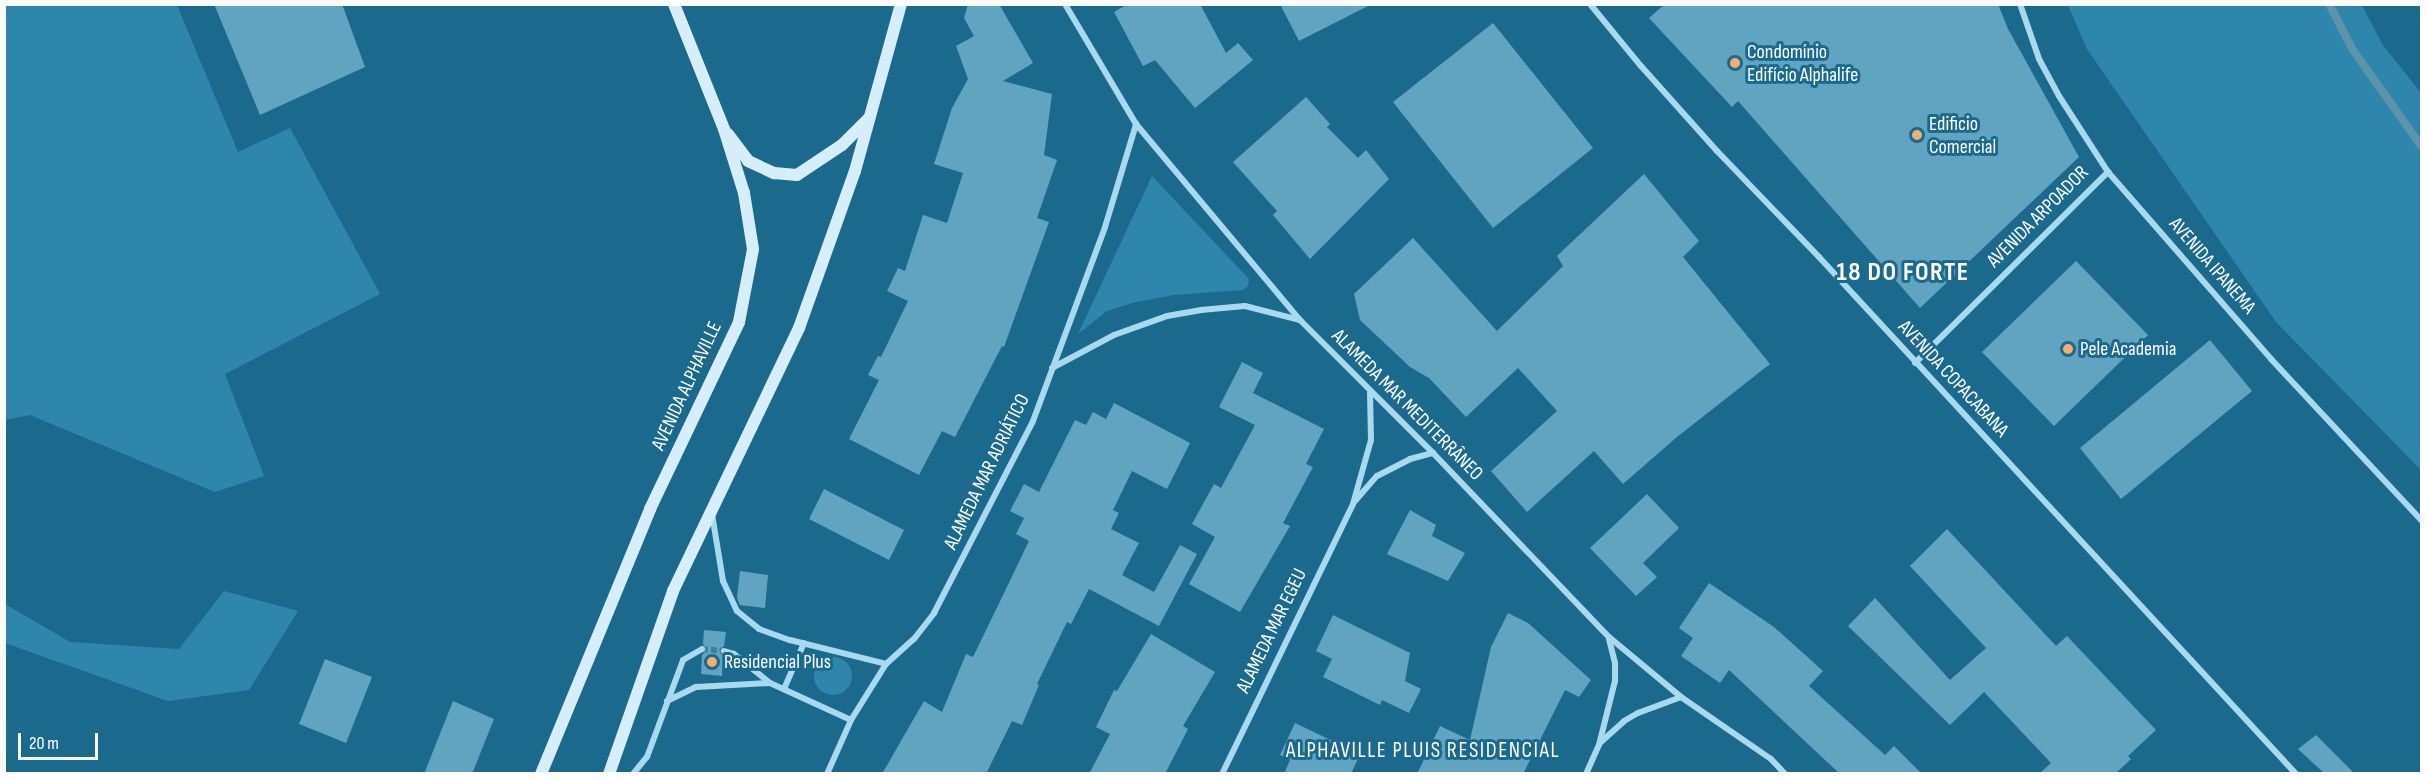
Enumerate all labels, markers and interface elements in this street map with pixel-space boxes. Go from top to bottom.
place label: Condomínio Edifício Alphalife [1747,40,1858,87]
marker: Condomínio Edifício Alphalife [1728,56,1742,70]
place label: Edificio Comercial [1929,112,1996,159]
marker: Edificio Comercial [1910,128,1924,142]
street label: AVENIDA ARPOADOR [1982,161,2094,273]
street label: AVENIDA IPANEMA [2164,213,2260,319]
district label: 18 DO FORTE [1836,257,1970,289]
street label: AVENIDA COPACABANA [1893,316,2013,442]
street label: AVENIDA ALPHAVILLE [647,318,727,454]
street label: ALAMEDA MAR MEDITERRÂNEO [1326,324,1488,486]
place label: Pele Academia [2080,337,2176,361]
marker: Pele Academia [2061,342,2075,356]
street label: ALAMEDA MAR ADRIÁTICO [939,390,1035,554]
street label: ALAMEDA MAR EGEU [1232,565,1312,697]
place label: Residencial Plus [724,650,831,674]
marker: Residencial Plus [705,655,719,669]
scale bar [21,721,100,759]
text: 20 m [29,733,59,754]
district label: ALPHAVILLE PLUIS RESIDENCIAL [1286,738,1560,764]

